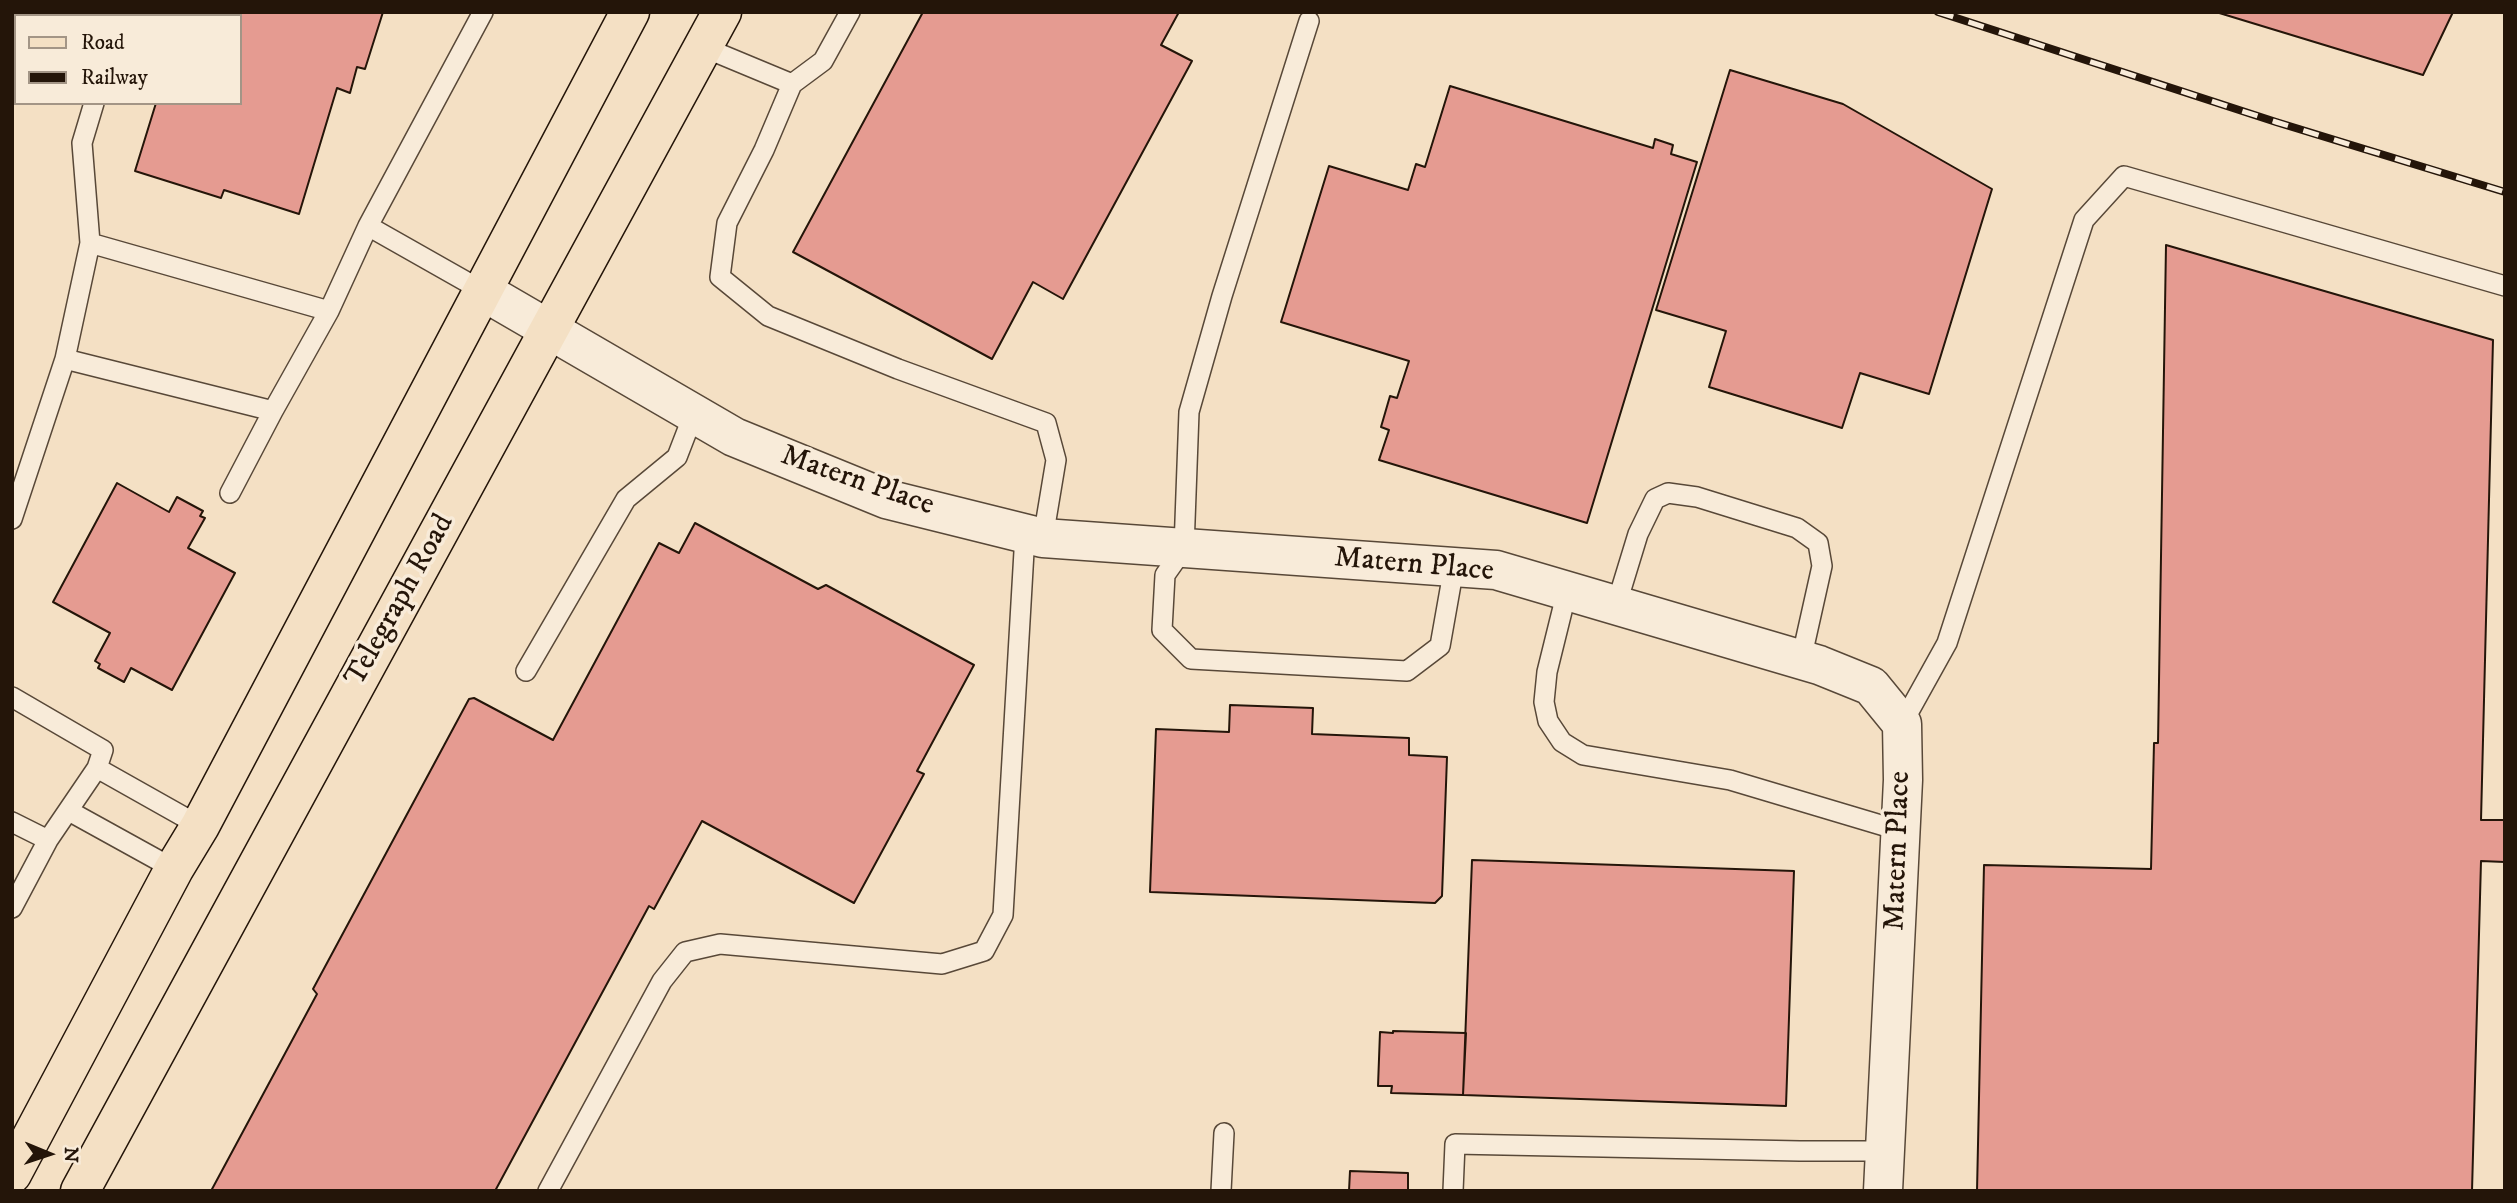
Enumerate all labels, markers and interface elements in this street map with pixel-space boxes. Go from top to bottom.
legend [14,14,242,105]
text: Road [81,30,125,56]
text: Railway [81,65,148,91]
street label: Matern Place [776,439,938,525]
street label: Telegraph Road [339,509,463,693]
street label: Matern Place [1333,541,1495,591]
street label: Matern Place [1878,770,1920,932]
north arrow [14,1119,84,1189]
text: N [59,1147,82,1163]

